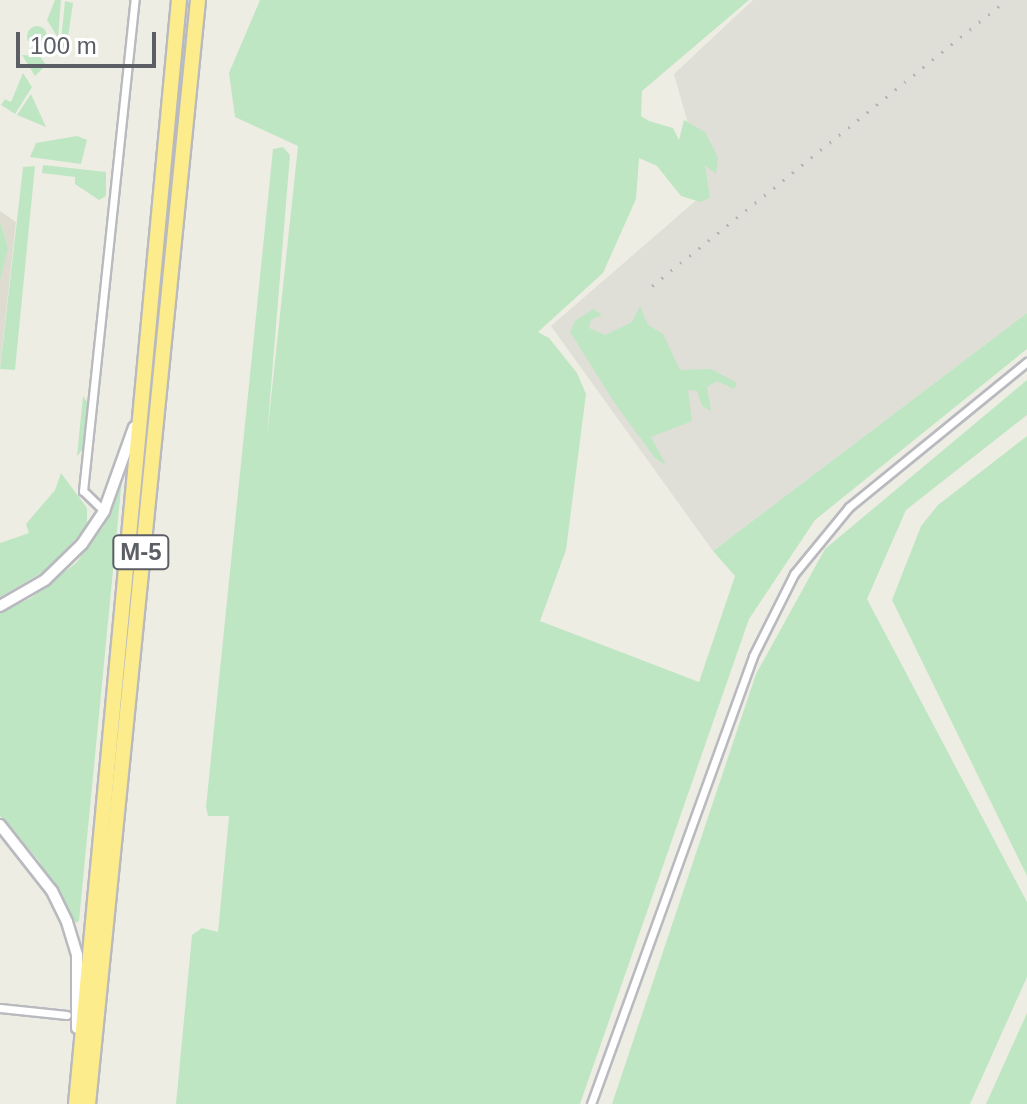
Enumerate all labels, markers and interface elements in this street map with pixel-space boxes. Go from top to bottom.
scale bar [20,16,160,66]
text: 100 m [30,32,97,59]
road number: М-5 [111,532,171,572]

